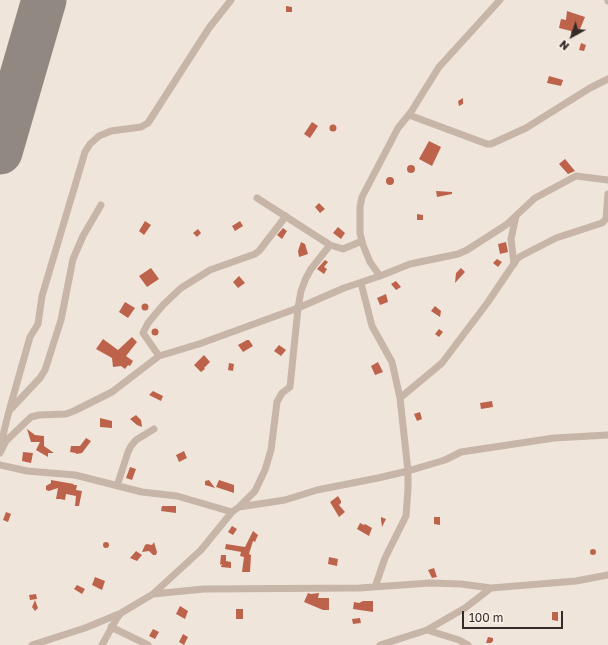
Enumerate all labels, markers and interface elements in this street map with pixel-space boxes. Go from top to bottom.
north arrow [552,16,592,56]
text: N [557,38,571,53]
scale bar [464,603,565,629]
text: 100 m [469,610,503,625]

